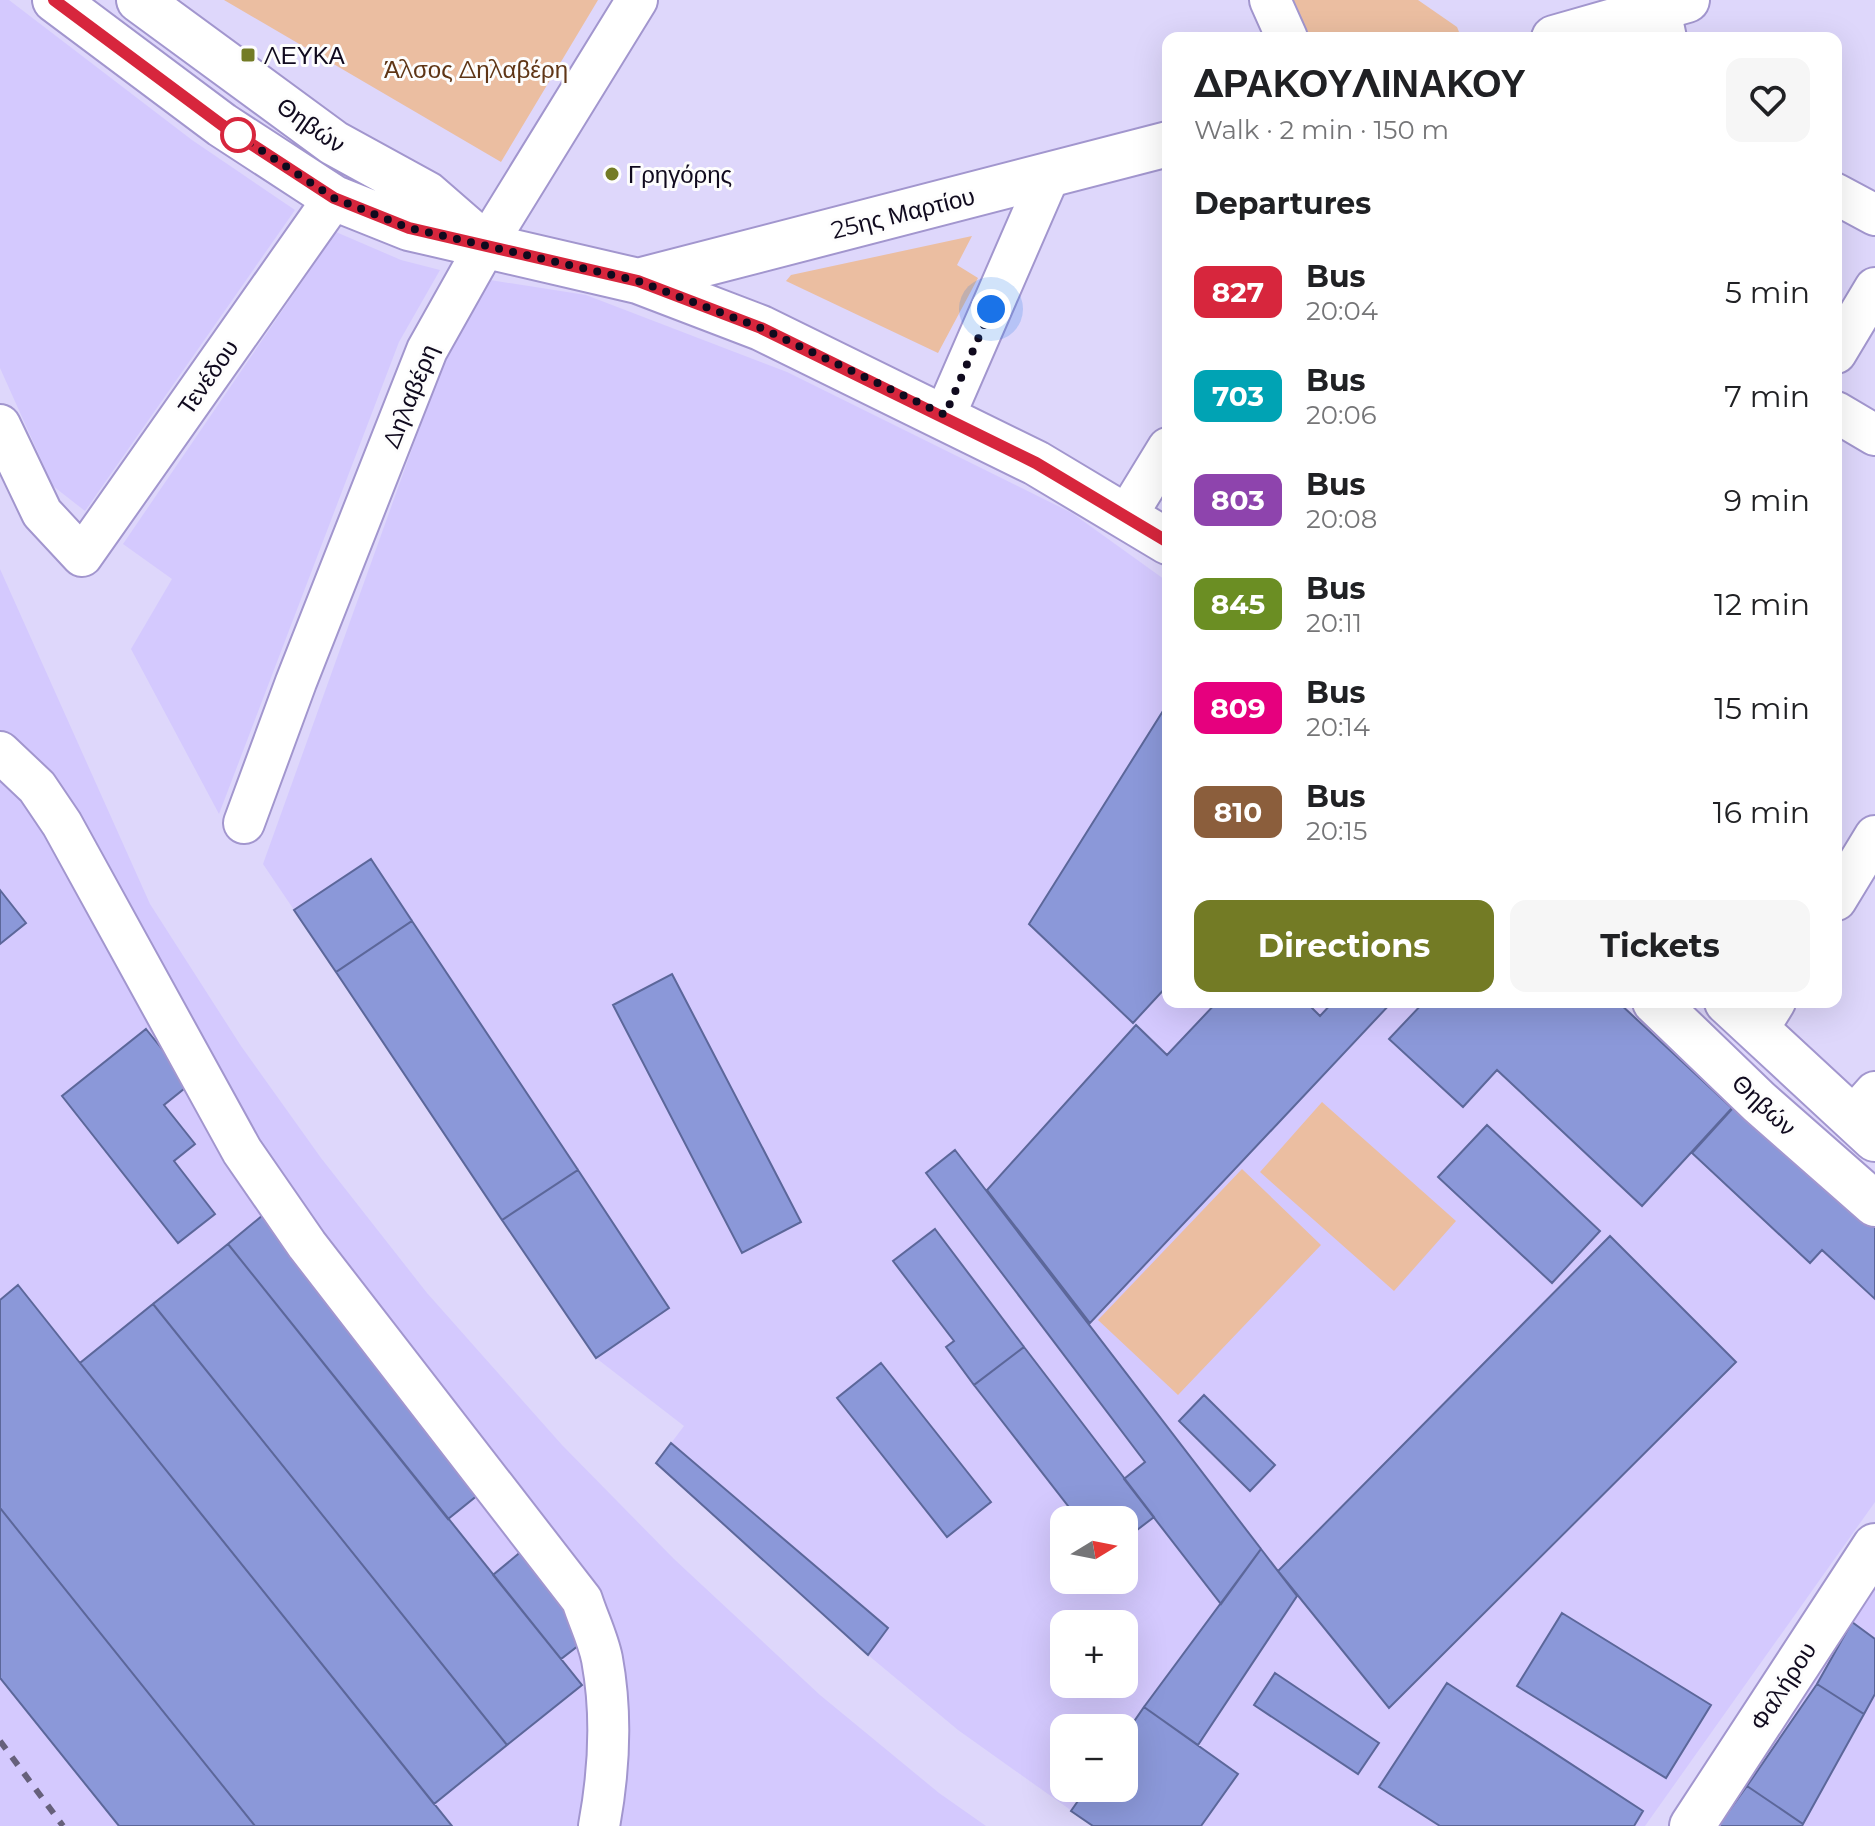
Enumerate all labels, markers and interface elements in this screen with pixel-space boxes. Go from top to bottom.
place label: ΛΕΥΚΑ [264,41,345,70]
marker: ΛΕΥΚΑ [239,46,257,64]
park label: Άλσος Δηλαβέρη [384,55,568,84]
button: heart [1726,58,1810,142]
text: ΔΡΑΚΟΥΛΙΝΑΚΟΥ [1194,60,1526,107]
street label: Θηβών [271,91,351,159]
text: Walk · 2 min · 150 m [1194,114,1449,146]
unlabelled marker [221,118,255,152]
place label: Γρηγόρης [628,160,732,189]
marker: Γρηγόρης [603,165,621,183]
street label: 25ης Μαρτίου [828,181,978,245]
text: Departures [1194,185,1371,222]
text: Bus [1306,258,1366,295]
text: 5 min [1725,274,1810,311]
text: 827 [1212,275,1264,309]
your location [971,289,1011,329]
text: 20:04 [1306,295,1378,327]
street label: Τενέδου [172,334,244,420]
street label: Δηλαβέρη [376,340,444,452]
text: Bus [1306,362,1366,399]
text: 7 min [1724,378,1810,415]
text: 703 [1212,379,1264,413]
text: 20:06 [1306,399,1376,431]
text: Bus [1306,466,1366,503]
text: 9 min [1724,482,1810,519]
text: 803 [1211,483,1265,517]
text: 20:08 [1306,503,1377,535]
text: Bus [1306,570,1366,607]
text: 12 min [1714,586,1810,623]
text: 845 [1211,587,1265,621]
text: 20:11 [1306,607,1362,639]
text: Bus [1306,674,1366,711]
text: 15 min [1714,690,1810,727]
text: 809 [1210,691,1266,725]
text: 20:14 [1306,711,1370,743]
text: Bus [1306,778,1366,815]
text: 16 min [1713,794,1810,831]
text: 810 [1214,795,1262,829]
text: 20:15 [1306,815,1368,847]
button: Directions [1194,900,1494,992]
button: Tickets [1510,900,1810,992]
street label: Θηβών [1726,1068,1802,1142]
north arrow [1050,1506,1138,1594]
map controls [1050,1506,1138,1802]
button: + [1050,1610,1138,1698]
street label: Φαλήρου [1744,1636,1822,1736]
button: − [1050,1714,1138,1802]

